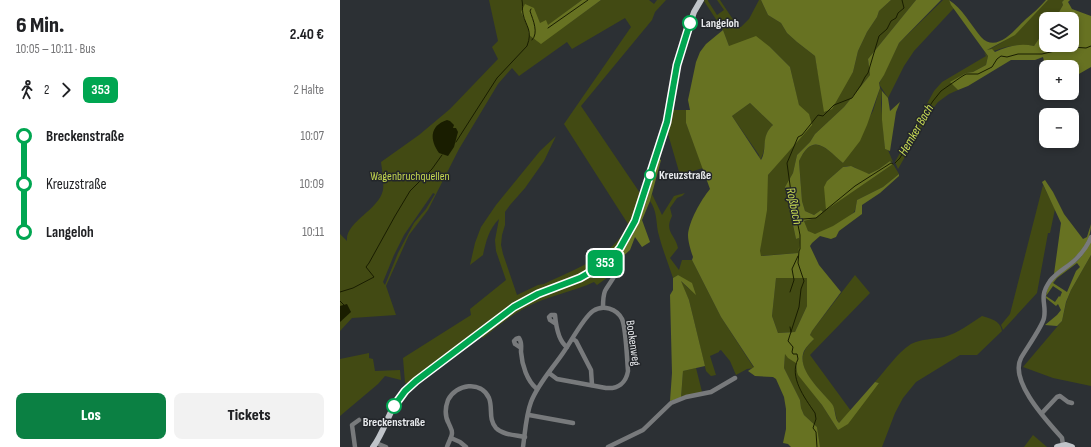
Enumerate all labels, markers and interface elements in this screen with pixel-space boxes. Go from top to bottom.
text: 6 Min. [16,12,64,39]
map controls [1039,12,1079,148]
button: layers [1039,12,1079,52]
marker: Langeloh [682,15,698,31]
place label: Langeloh [701,16,739,31]
text: 2.40 € [290,25,324,44]
text: 10:05 – 10:11 · Bus [16,41,95,57]
button: + [1039,60,1079,100]
icon: walk [16,79,38,101]
icon: forward [55,79,77,101]
text: 353 [91,81,110,98]
text: 2 [44,82,49,98]
text: 2 Halte [293,82,324,98]
water label: Hemker Bach [895,101,937,159]
button: − [1039,108,1079,148]
text: Breckenstraße [46,127,124,146]
text: 10:07 [300,128,324,144]
place label: Kreuzstraße [659,168,711,183]
park label: Wagenbruchquellen [370,169,450,184]
marker: Kreuzstraße [644,169,656,181]
text: Kreuzstraße [46,175,107,194]
text: 10:09 [300,176,324,192]
water label: Roßbach [782,186,806,226]
text: Langeloh [46,223,94,242]
text: 10:11 [302,224,324,240]
line badge: 353 [582,250,628,276]
text: 353 [596,254,614,271]
street label: Bookenweg [622,319,644,367]
button: Los [16,393,166,439]
button: Tickets [174,393,324,439]
marker: Breckenstraße [386,398,402,414]
place label: Breckenstraße [363,415,425,430]

